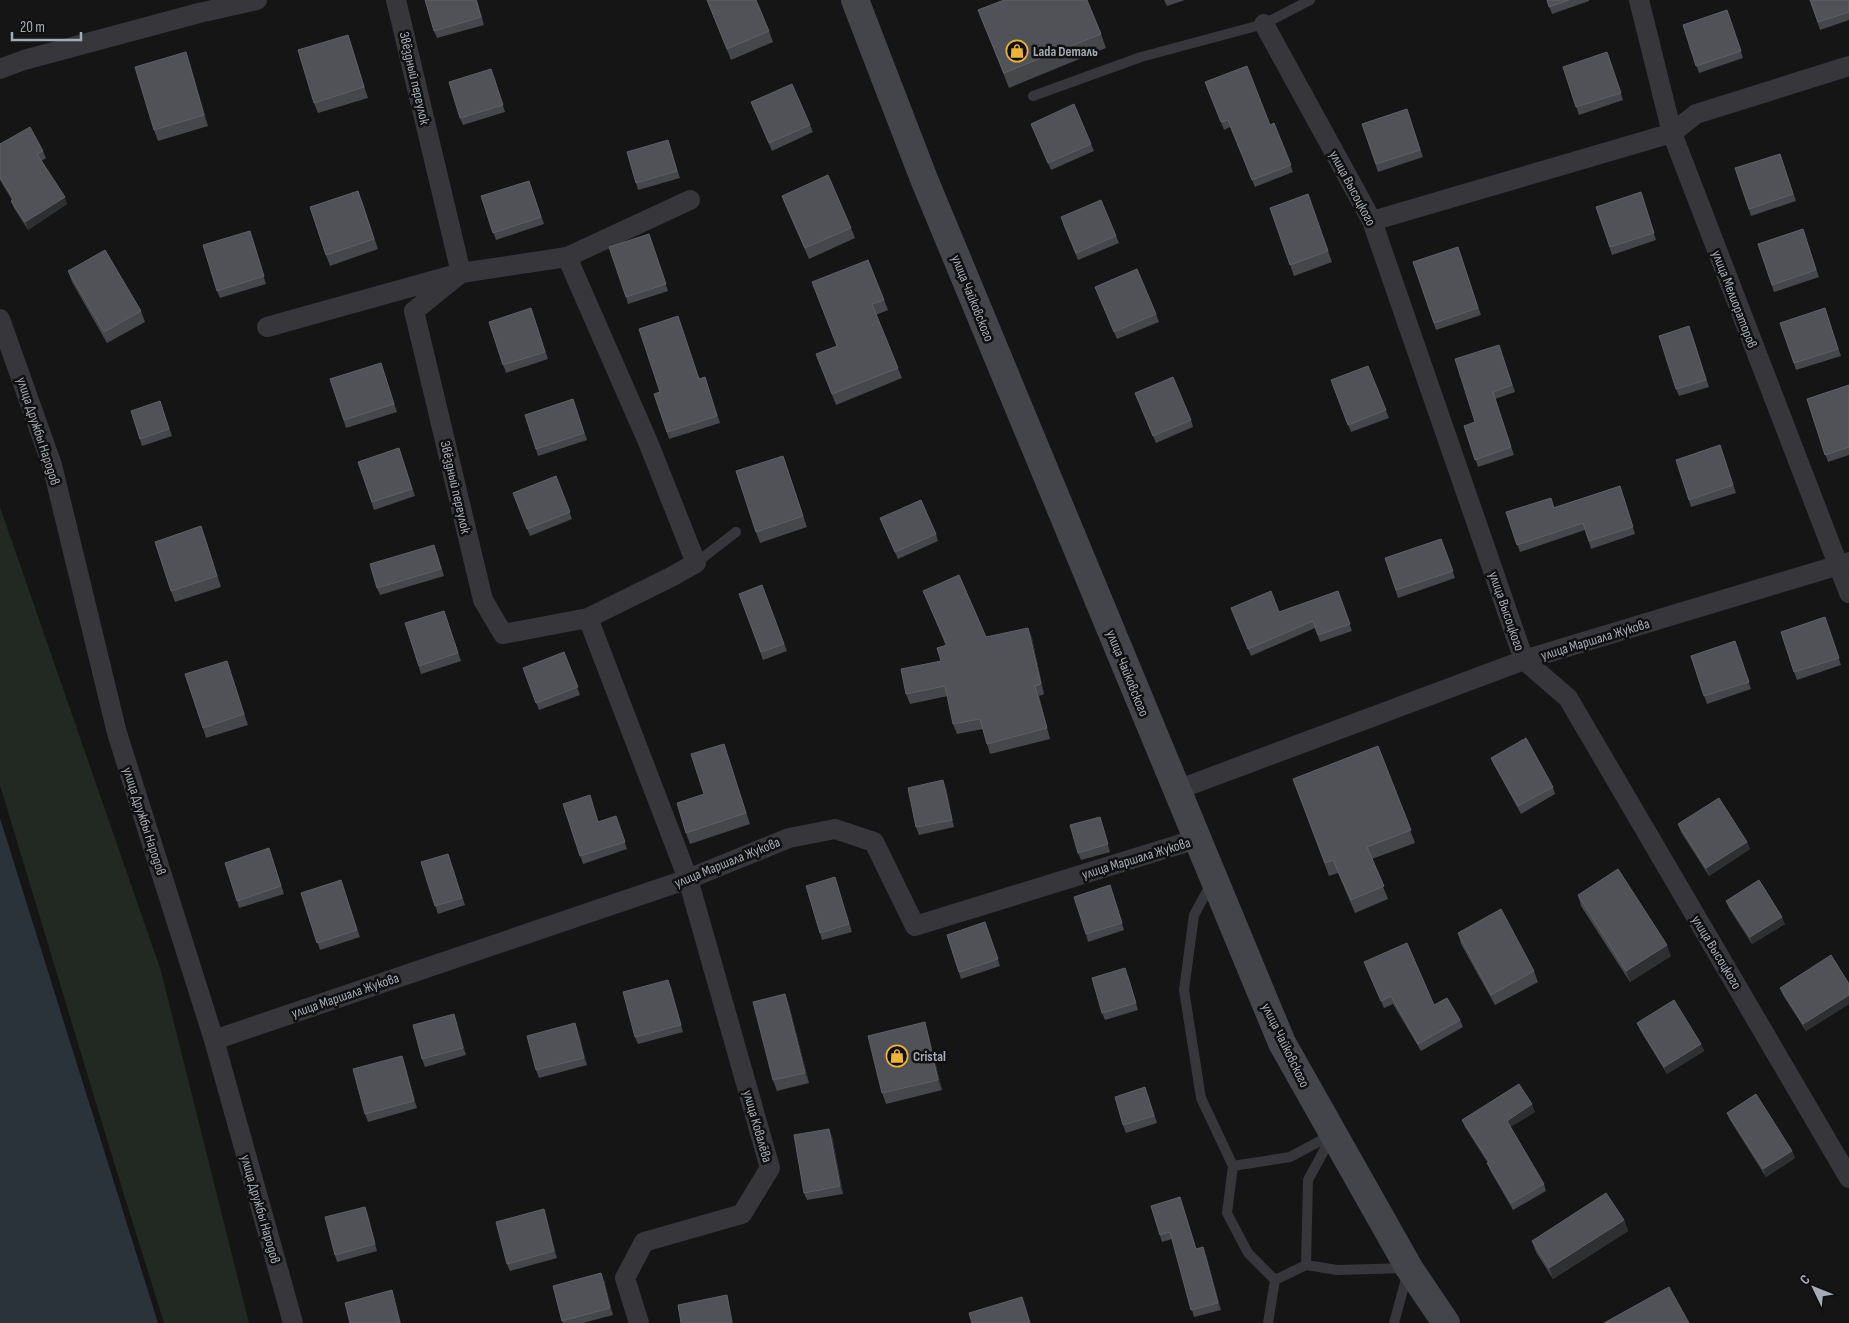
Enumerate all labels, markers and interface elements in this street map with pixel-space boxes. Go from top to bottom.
scale bar [12,10,81,42]
text: 20 m [20,18,45,37]
street label: Звёздный переулок [396,30,434,127]
shop icon: Lada Dеталь [1005,39,1029,63]
place label: Lada Dеталь [1033,43,1098,60]
street label: улица Высоцкого [1326,148,1380,229]
street label: улица Мелиораторов [1708,248,1761,351]
street label: улица Чайковского [947,252,998,344]
street label: улица Дружбы Народов [13,375,64,487]
street label: Звёздный переулок [437,439,475,536]
street label: улица Высоцкого [1485,569,1528,653]
street label: улица Маршала Жукова [1539,615,1652,664]
street label: улица Чайковского [1102,627,1153,719]
street label: улица Дружбы Народов [119,765,170,877]
street label: улица Маршала Жукова [672,833,783,891]
street label: улица Маршала Жукова [1080,834,1193,883]
street label: улица Высоцкого [1688,912,1745,992]
street label: улица Маршала Жукова [289,969,401,1022]
street label: улица Чайковского [1258,1000,1313,1090]
shop icon: Cristal [885,1044,909,1068]
place label: Cristal [913,1048,946,1065]
street label: улица Ковалёва [739,1088,776,1164]
street label: улица Дружбы Народов [237,1153,284,1266]
north arrow [1789,1263,1839,1313]
text: С [1796,1271,1814,1288]

